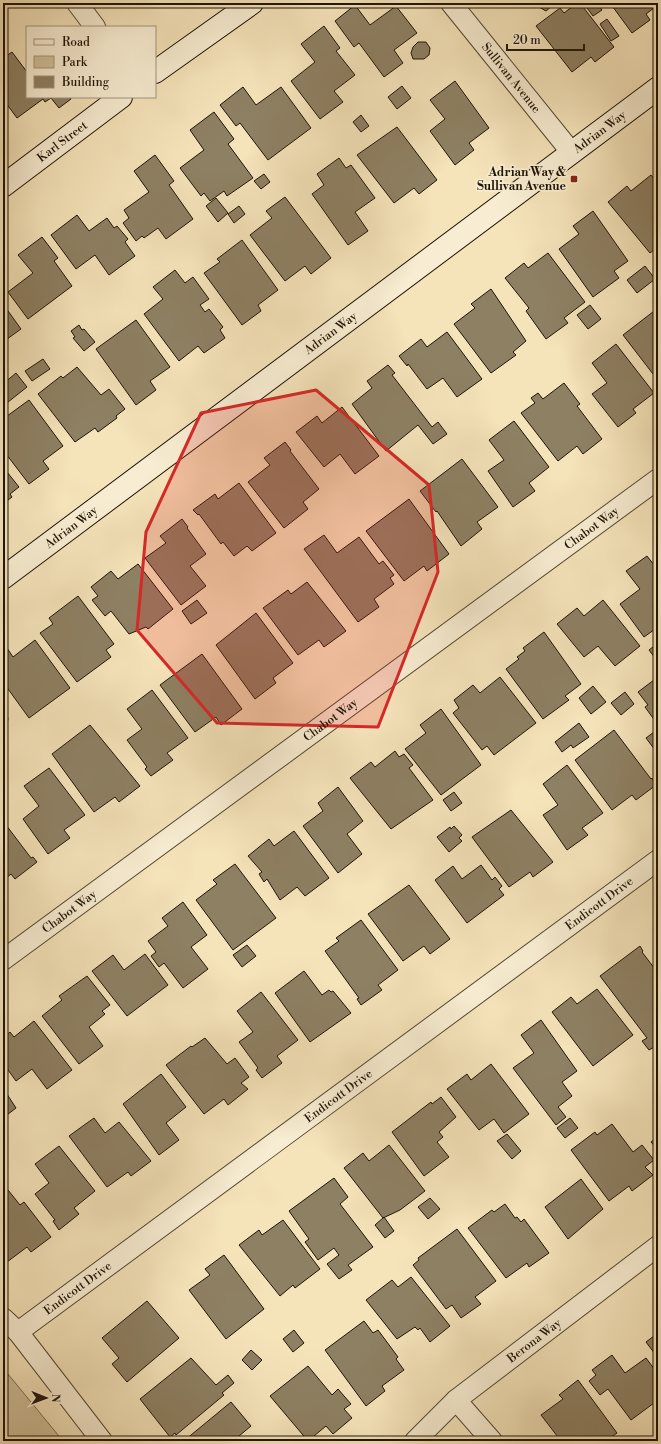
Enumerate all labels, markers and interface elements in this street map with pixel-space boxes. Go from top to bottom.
legend [26,26,156,98]
scale bar [507,26,584,52]
text: 20 m [513,33,541,48]
text: Road [62,35,90,50]
street label: Sullivan Avenue [478,40,544,116]
text: Park [62,55,88,70]
text: Building [61,75,110,90]
street label: Adrian Way [569,107,629,157]
street label: Karl Street [34,117,91,165]
place label: Adrian Way & Sullivan Avenue [477,165,567,194]
marker: Adrian Way & Sullivan Avenue [569,174,579,184]
street label: Adrian Way [300,308,360,358]
street label: Adrian Way [41,502,100,552]
street label: Chabot Way [561,503,622,553]
street label: Chabot Way [300,695,360,745]
street label: Endicott Drive [562,874,636,933]
street label: Chabot Way [39,886,99,936]
street label: Endicott Drive [301,1066,375,1126]
street label: Endicott Drive [41,1258,114,1318]
street label: Berona Way [503,1315,564,1367]
north arrow [26,1378,66,1418]
text: N [48,1394,62,1403]

